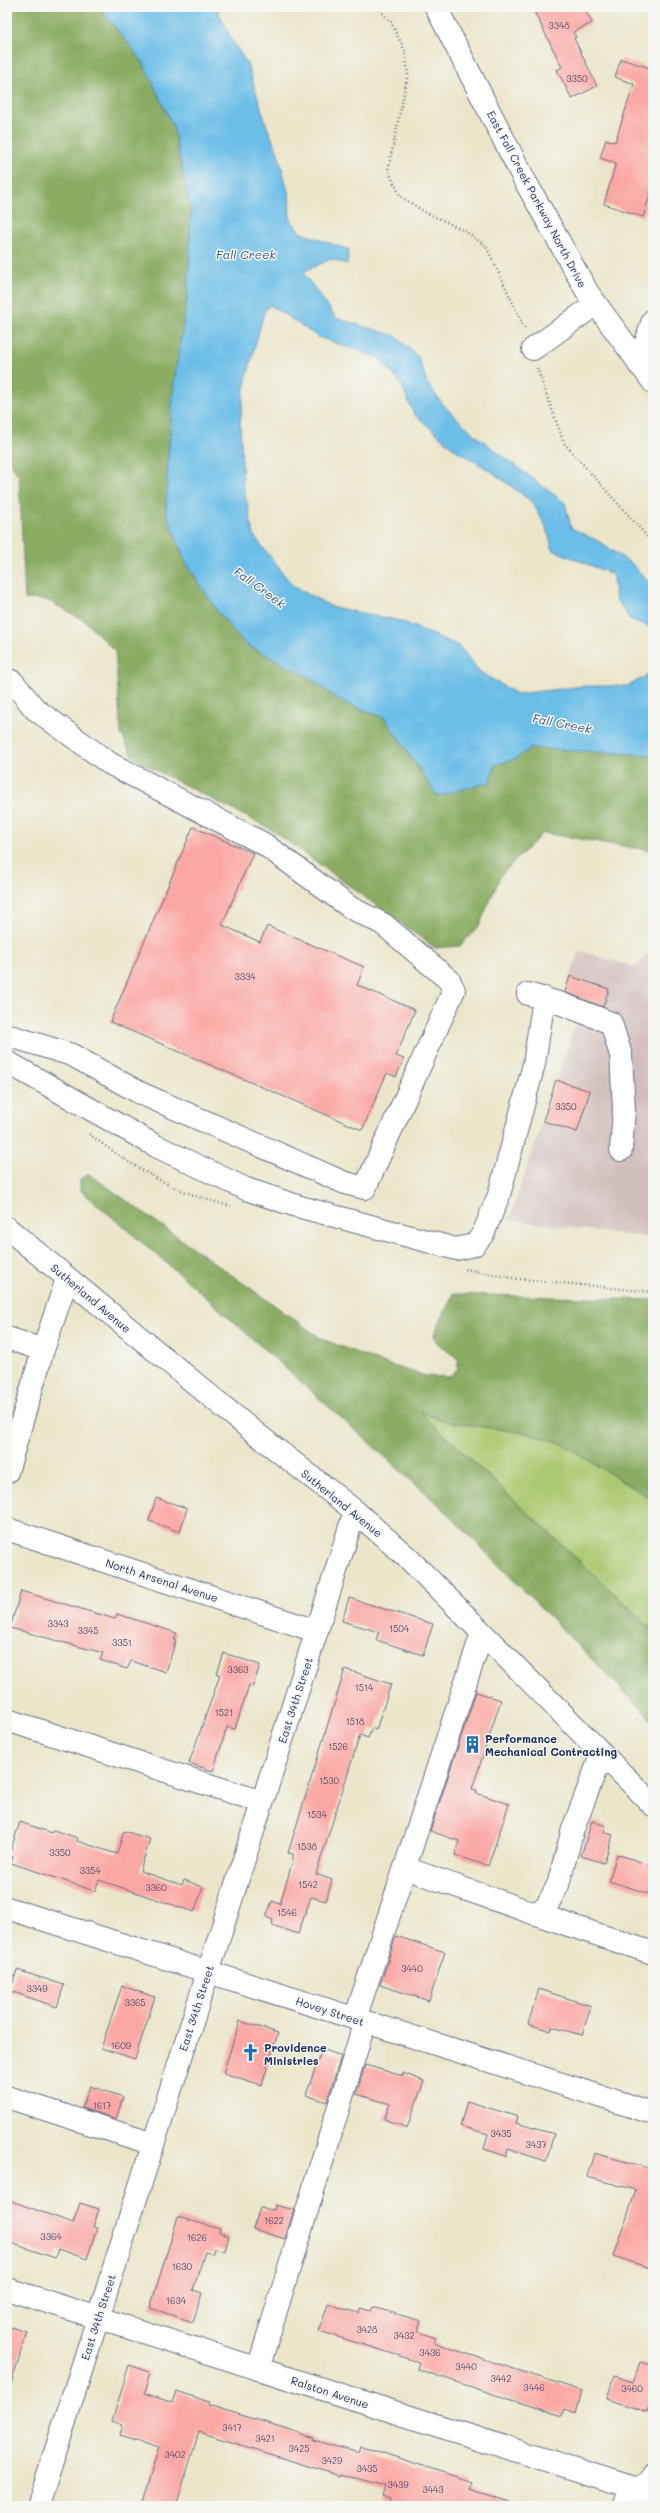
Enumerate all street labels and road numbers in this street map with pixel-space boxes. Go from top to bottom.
street label: East Fall Creek Parkway North Drive [484,108,590,290]
street label: Sutherland Avenue [48,1260,134,1336]
street label: Sutherland Avenue [298,1466,386,1540]
street label: North Arsenal Avenue [104,1555,220,1605]
street label: East 34th Street [274,1655,316,1745]
street label: East 34th Street [175,1963,217,2053]
street label: Hovey Street [294,1993,366,2029]
street label: East 34th Street [77,2272,119,2362]
street label: Ralston Avenue [289,2372,371,2412]

